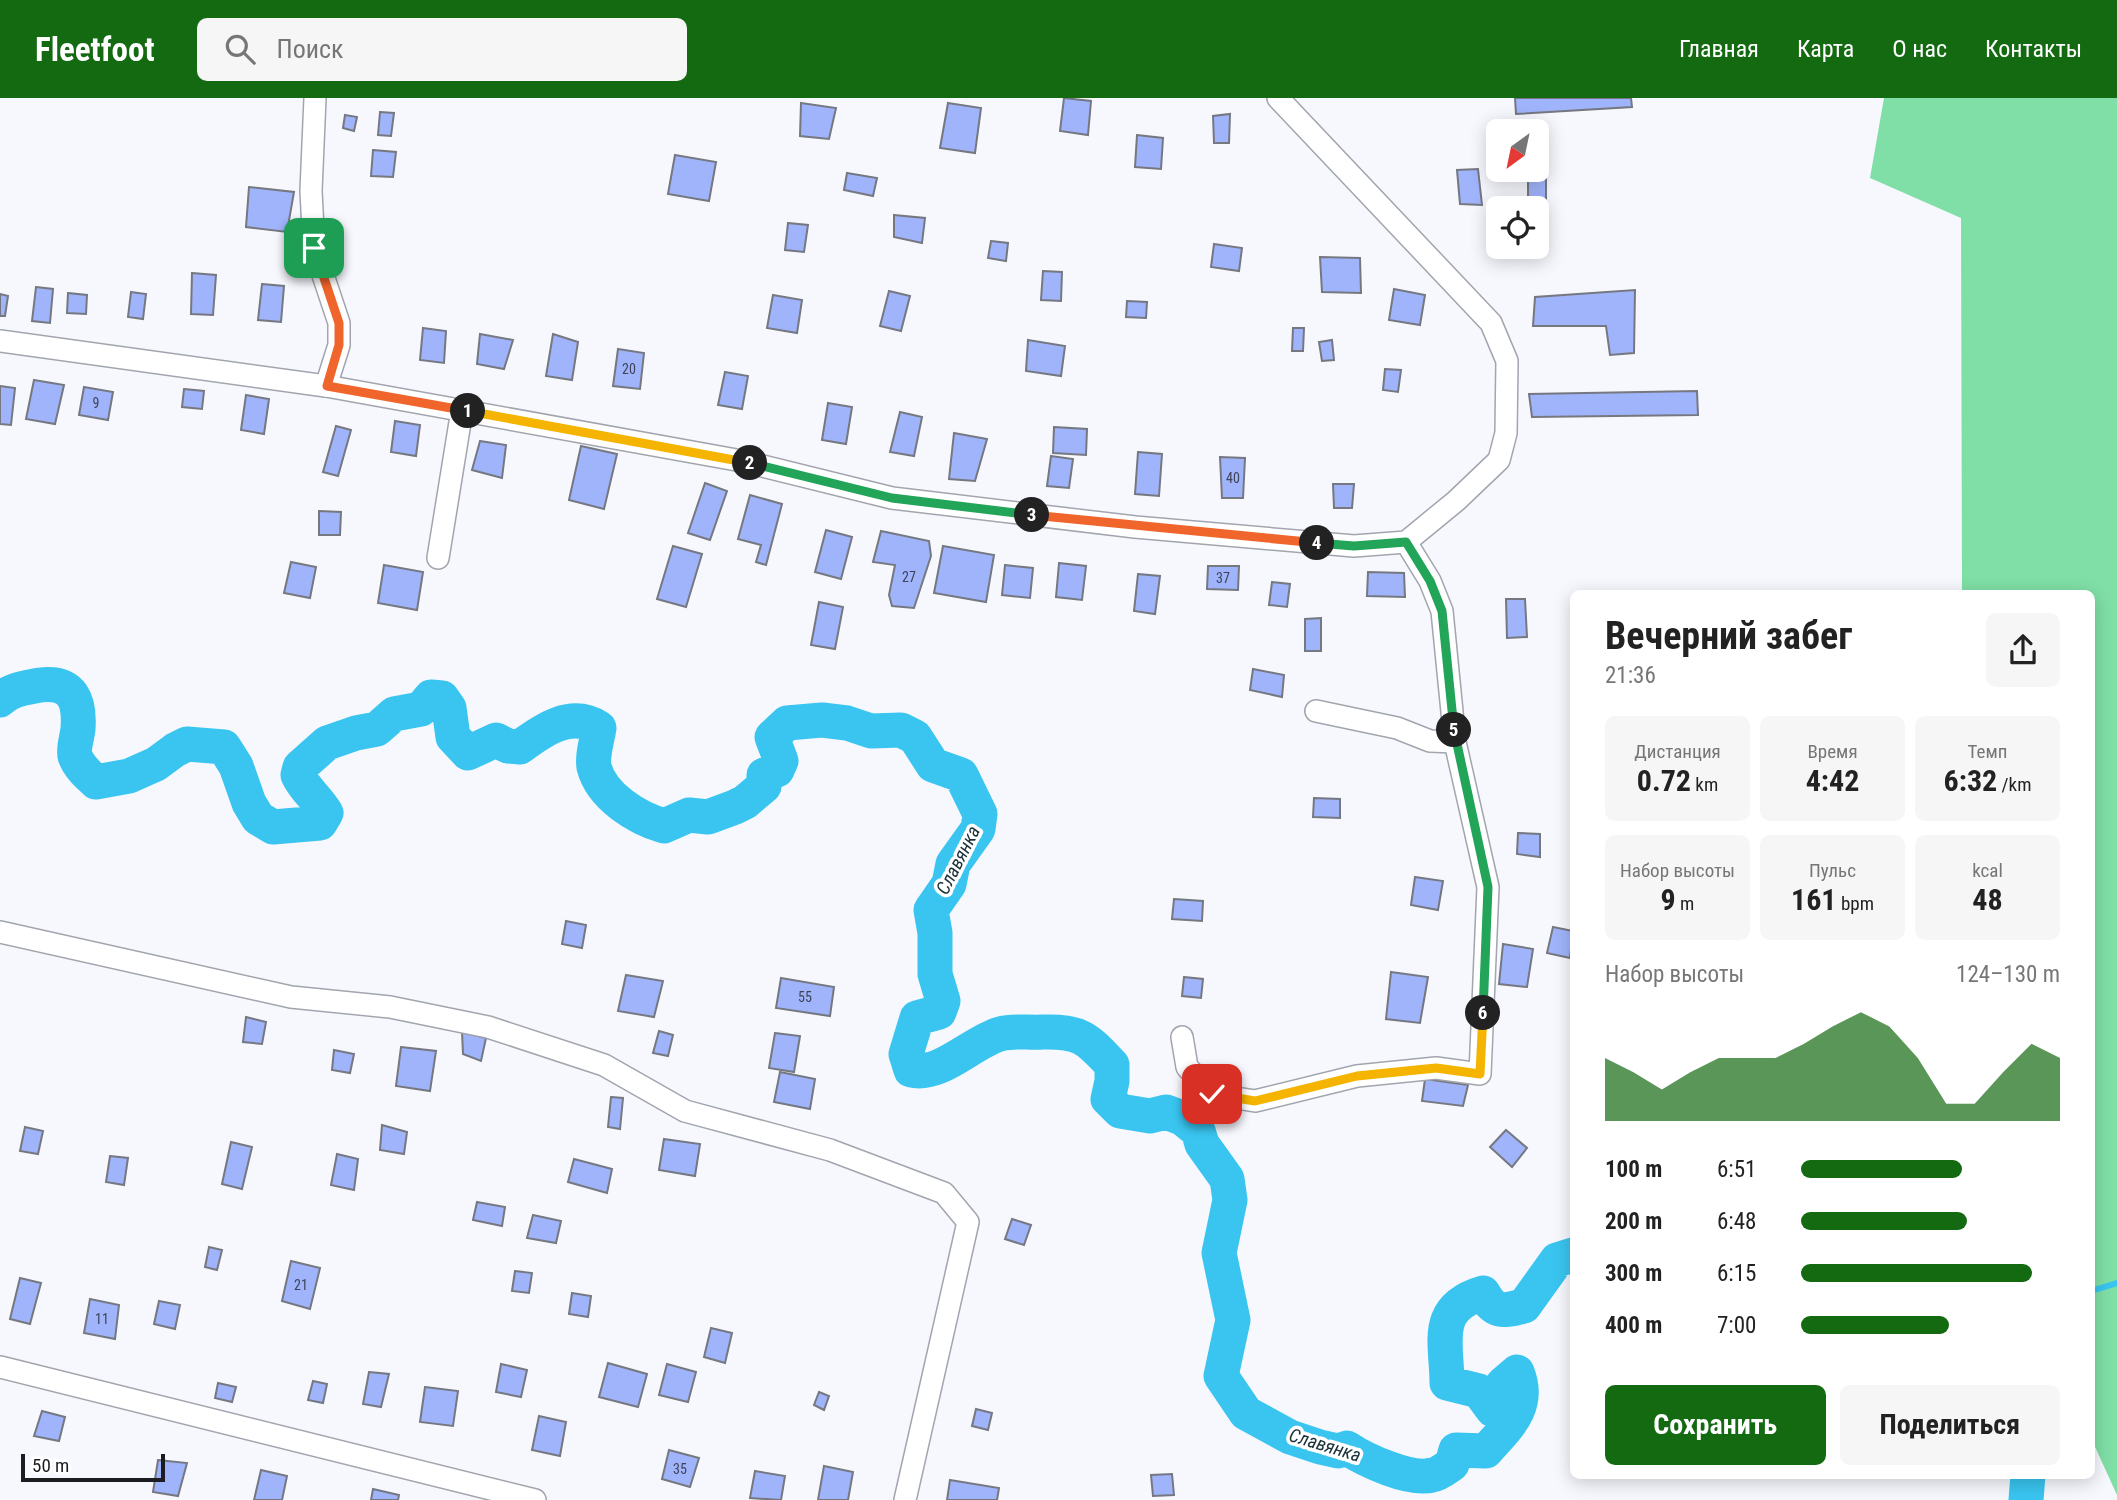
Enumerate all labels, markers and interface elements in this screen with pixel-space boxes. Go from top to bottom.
search box [197,18,687,81]
text: Fleetfoot [35,30,155,69]
icon: search [221,30,259,68]
text: Поиск [277,34,343,64]
text: Главная [1679,35,1759,63]
text: Карта [1797,35,1854,63]
text: О нас [1892,35,1947,63]
text: Контакты [1985,35,2082,63]
north arrow [1486,119,1549,182]
map controls [1486,119,1549,259]
button: locate [1486,196,1549,259]
pin [284,218,344,278]
icon: arrive [295,229,333,267]
house number: 20 [622,361,636,377]
pin: 1 [450,394,486,428]
house number: 9 [93,395,99,411]
text: 1 [463,399,472,422]
pin: 2 [732,446,768,480]
text: 2 [745,451,754,474]
house number: 40 [1226,470,1240,486]
pin: 3 [1014,498,1050,532]
text: 3 [1027,503,1036,526]
pin: 4 [1300,526,1334,560]
text: 4 [1312,531,1321,554]
house number: 27 [902,569,916,585]
house number: 37 [1216,570,1230,586]
button: share [1986,613,2060,687]
text: Вечерний забег [1605,614,1852,658]
text: 21:36 [1605,662,1656,689]
pin: 5 [1436,712,1472,748]
text: 5 [1449,718,1458,741]
text: Дистанция [1634,740,1721,763]
text: Время [1807,740,1858,763]
text: Темп [1968,740,2007,763]
text: 0.72 [1637,763,1691,798]
text: 4:42 [1806,763,1859,798]
text: 6:32 [1944,763,1997,798]
text: km [1691,773,1718,796]
text: /km [1997,773,2031,796]
water label: Славянка [931,822,985,898]
text: Набор высоты [1620,859,1735,882]
text: Пульс [1809,859,1856,882]
text: kcal [1972,859,2003,882]
text: 9 [1661,882,1676,917]
text: 161 [1791,882,1837,917]
text: 48 [1972,882,2003,917]
text: m [1676,892,1694,915]
text: bpm [1837,892,1874,915]
text: Набор высоты [1605,961,1744,988]
text: 124–130 m [1956,961,2060,988]
house number: 55 [798,989,812,1005]
pin: 6 [1466,996,1500,1030]
text: 6 [1478,1001,1487,1024]
pin [1182,1064,1242,1124]
icon: check [1193,1075,1231,1113]
text: 100 m [1605,1156,1662,1183]
text: 6:51 [1717,1156,1756,1183]
text: 200 m [1605,1208,1662,1235]
text: 6:48 [1717,1208,1756,1235]
text: 300 m [1605,1260,1662,1287]
text: 6:15 [1717,1260,1756,1287]
house number: 21 [294,1277,308,1293]
house number: 11 [95,1311,109,1327]
text: 400 m [1605,1312,1662,1339]
text: 7:00 [1717,1312,1756,1339]
button: Сохранить [1605,1385,1826,1465]
button: Поделиться [1840,1385,2060,1465]
water label: Славянка [1286,1423,1364,1467]
scale bar [21,1451,164,1483]
text: 50 m [32,1454,69,1477]
house number: 35 [673,1461,687,1477]

